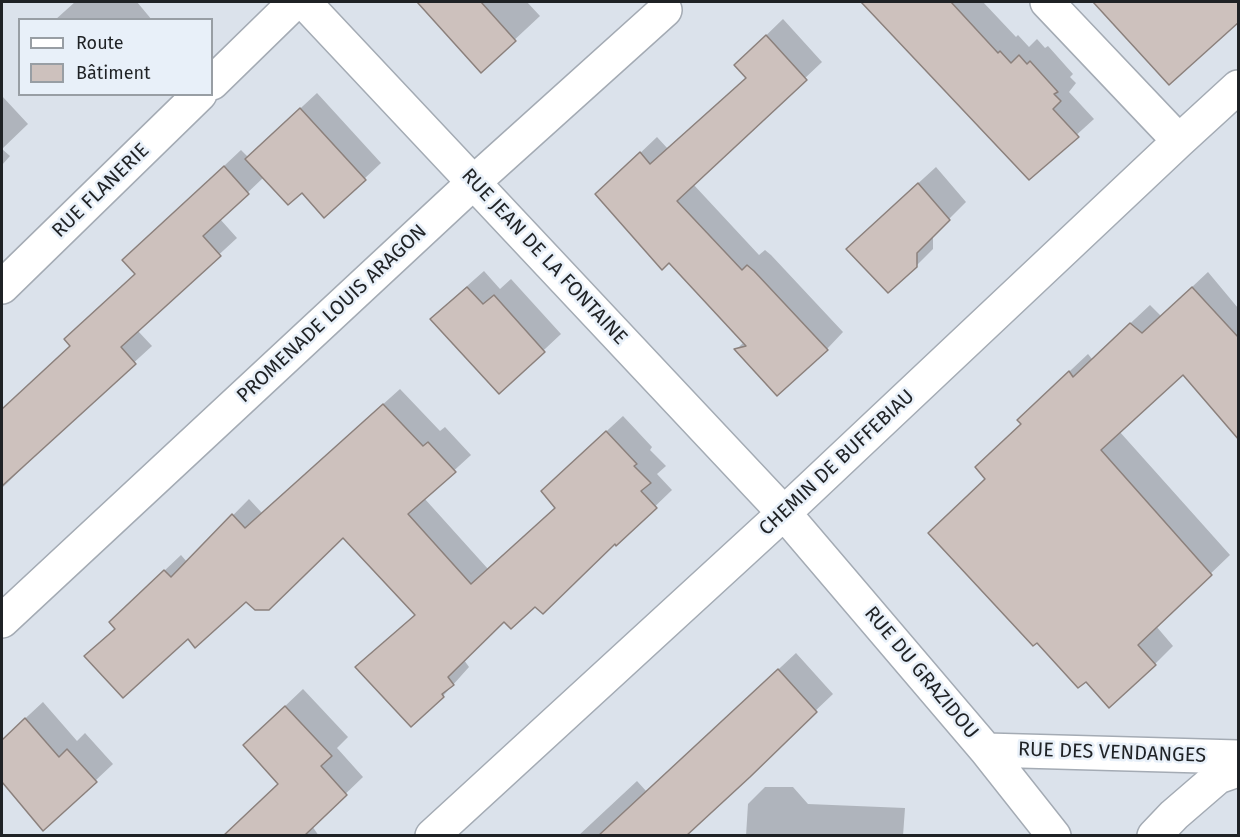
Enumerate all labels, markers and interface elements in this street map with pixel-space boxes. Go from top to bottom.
legend [18,18,213,96]
text: Route [76,32,124,54]
text: Bâtiment [76,62,151,84]
street label: RUE FLANERIE [48,139,154,243]
street label: RUE JEAN DE LA FONTAINE [456,164,632,350]
street label: PROMENADE LOUIS ARAGON [232,220,432,408]
street label: CHEMIN DE BUFFEBIAU [755,385,919,541]
street label: RUE DU GRAZIDOU [859,602,983,744]
street label: RUE DES VENDANGES [1018,738,1206,768]

